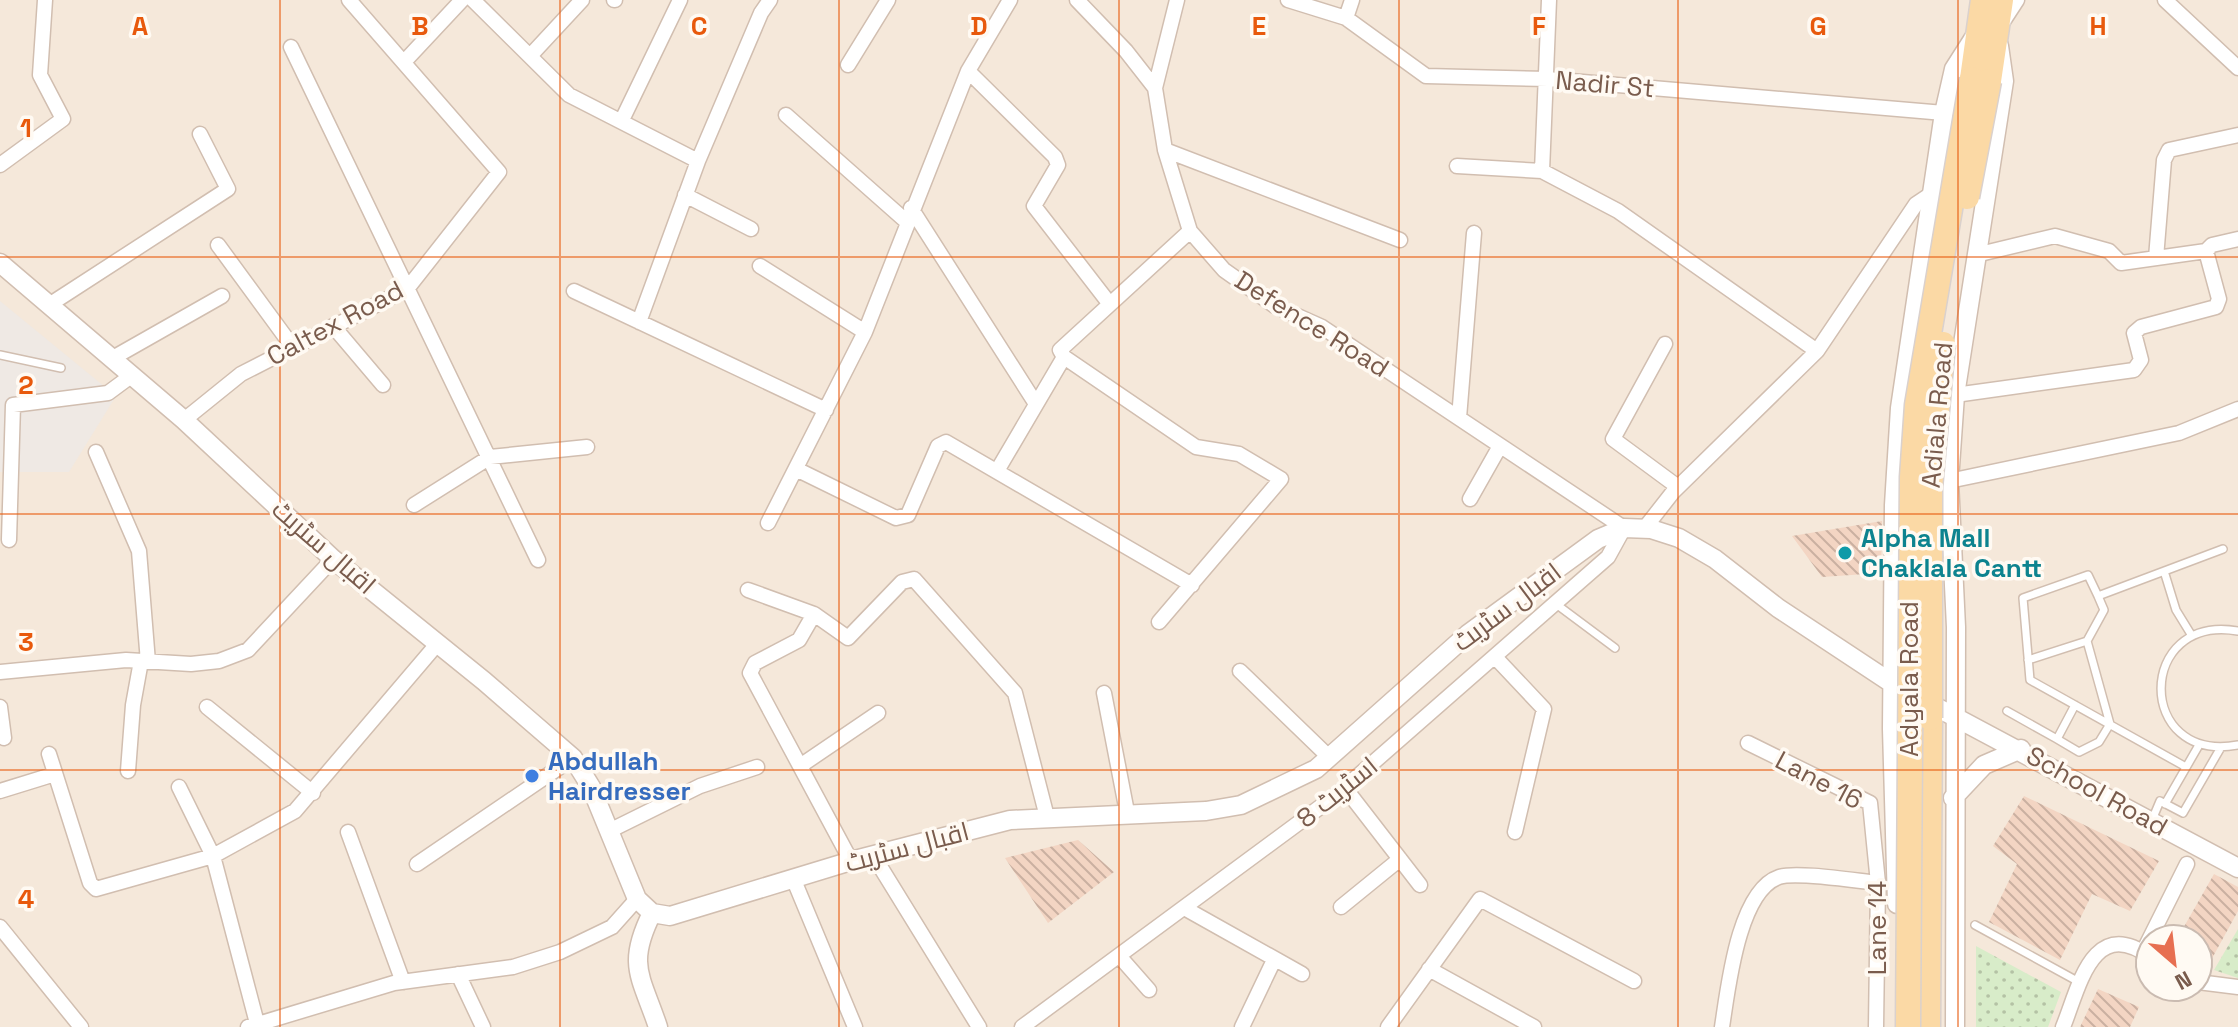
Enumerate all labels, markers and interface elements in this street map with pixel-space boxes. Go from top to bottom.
text: A [132,9,149,43]
text: B [411,9,429,43]
text: C [691,9,707,43]
text: D [970,9,988,43]
text: E [1252,9,1266,43]
text: F [1532,9,1546,43]
text: G [1809,9,1827,43]
text: H [2089,9,2107,43]
street label: Nadir St [1554,63,1656,105]
text: 1 [20,111,32,145]
street label: Defence Road [1228,263,1396,385]
street label: Caltex Road [261,273,409,373]
street label: Adiala Road [1914,341,1960,489]
text: 2 [18,368,34,402]
street label: اقبال سٹریٹ [265,492,383,602]
place label: Alpha Mall Chaklala Cantt [1861,521,2042,585]
marker: Alpha Mall Chaklala Cantt [1836,544,1854,562]
street label: اقبال سٹریٹ [1446,555,1568,659]
street label: Adyala Road [1892,601,1926,757]
text: 3 [18,625,34,659]
street label: School Road [2020,738,2174,844]
street label: Lane 16 [1770,743,1868,817]
place label: Abdullah Hairdresser [548,744,691,808]
street label: اسٹریٹ 8 [1289,749,1385,835]
marker: Abdullah Hairdresser [523,767,541,785]
street label: اقبال سٹریٹ [841,814,973,880]
street label: Lane 14 [1860,881,1894,975]
text: 4 [18,882,34,916]
north arrow [2134,923,2214,1003]
text: N [2170,965,2196,996]

